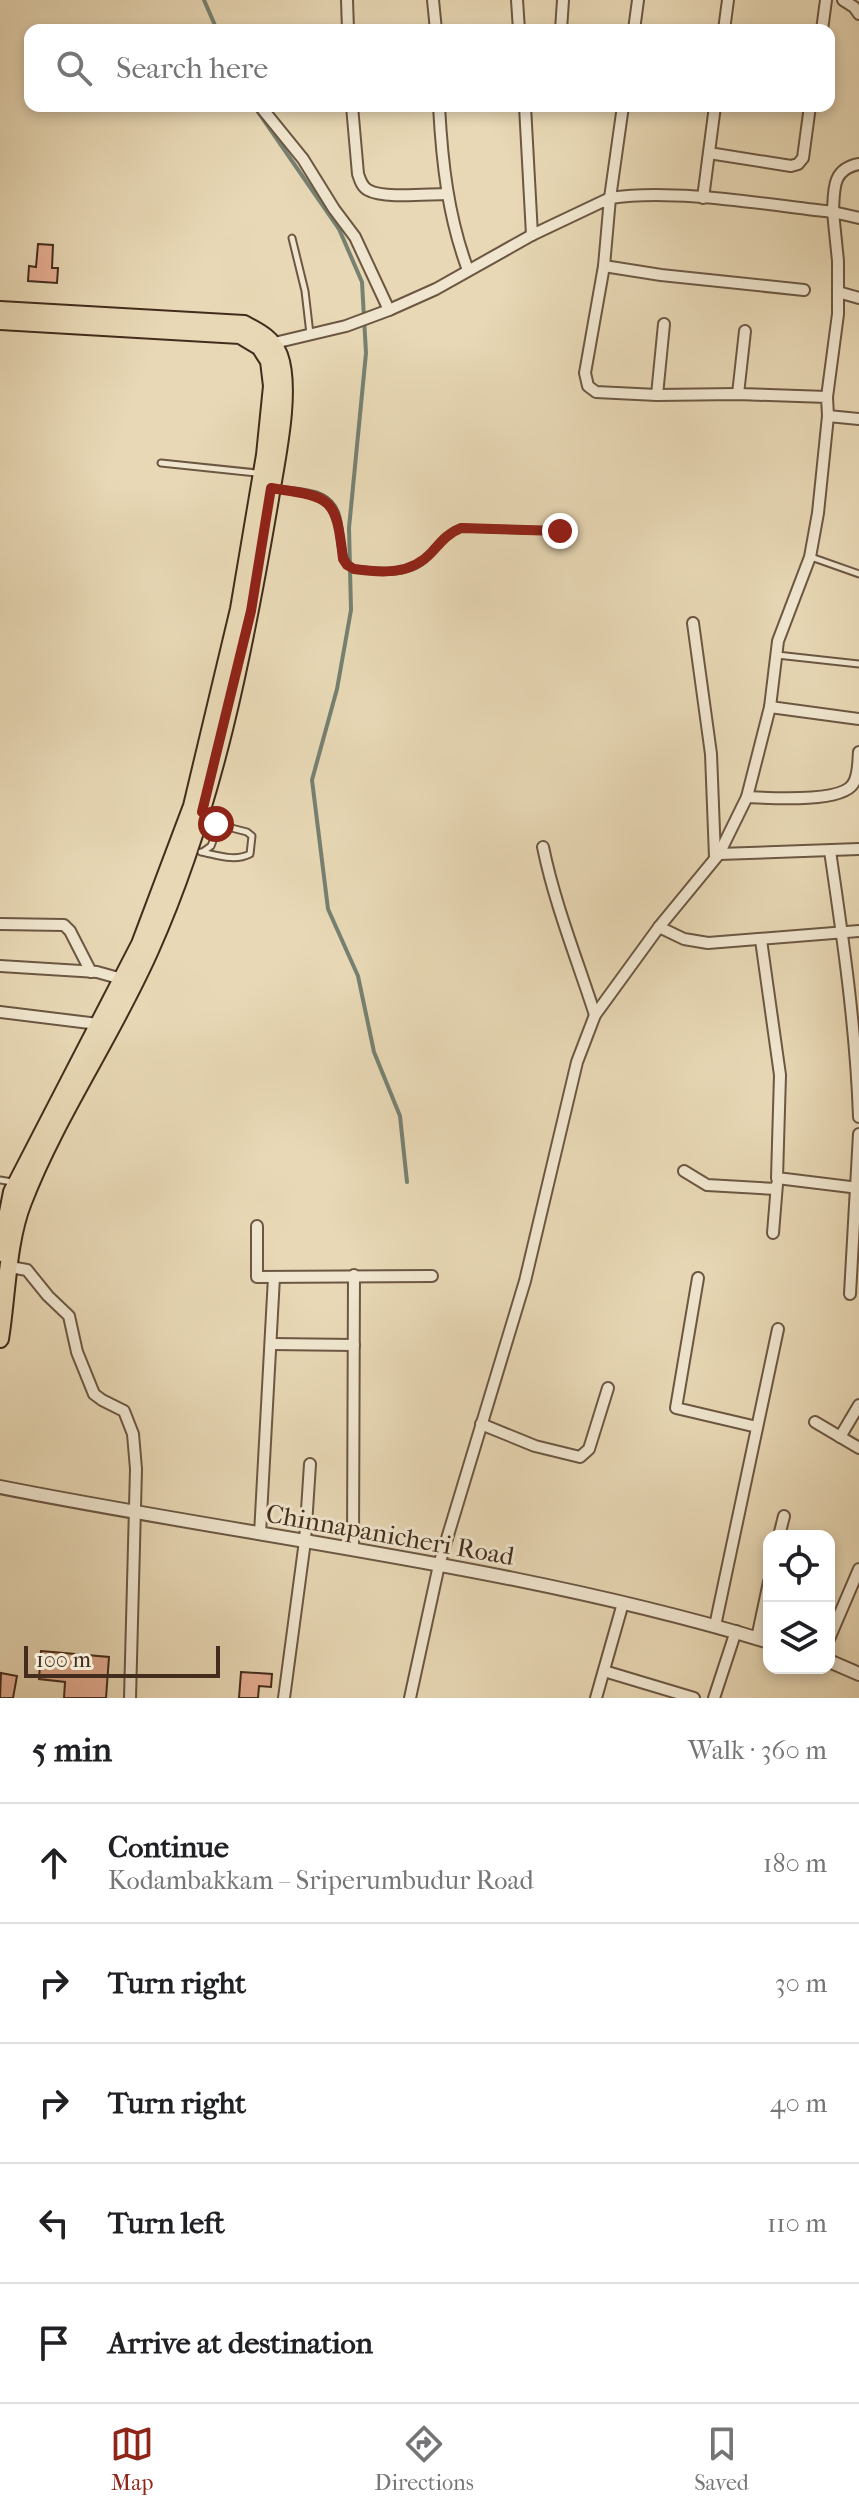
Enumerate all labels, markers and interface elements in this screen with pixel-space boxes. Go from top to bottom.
search box [24,24,835,112]
icon: search [52,46,96,90]
text: Search here [116,51,268,86]
route end [542,513,578,549]
route start [198,806,234,842]
street label: Chinnapanicheri Road [263,1498,517,1572]
map controls [763,1530,835,1674]
button: locate [763,1530,835,1602]
button: layers [763,1602,835,1674]
scale bar [24,1642,220,1678]
text: 100 m [36,1647,91,1673]
text: 5 min [32,1730,112,1770]
text: Walk · 360 m [688,1735,827,1766]
text: Continue [108,1830,229,1865]
icon: ahead [32,1841,76,1885]
text: 180 m [763,1848,827,1879]
text: Kodambakkam – Sriperumbudur Road [108,1865,534,1896]
icon: right [32,1961,76,2005]
text: Turn right [108,1966,246,2001]
text: 30 m [775,1968,827,1999]
icon: right [32,2081,76,2125]
text: Turn right [108,2086,246,2121]
text: 40 m [770,2088,827,2119]
icon: left [32,2201,76,2245]
text: Turn left [108,2206,225,2241]
text: 110 m [767,2208,827,2239]
icon: arrive [32,2321,76,2365]
text: Arrive at destination [108,2326,373,2361]
tab: Map [110,2422,154,2496]
tab: Directions [375,2422,474,2496]
tab: Saved [694,2422,749,2496]

